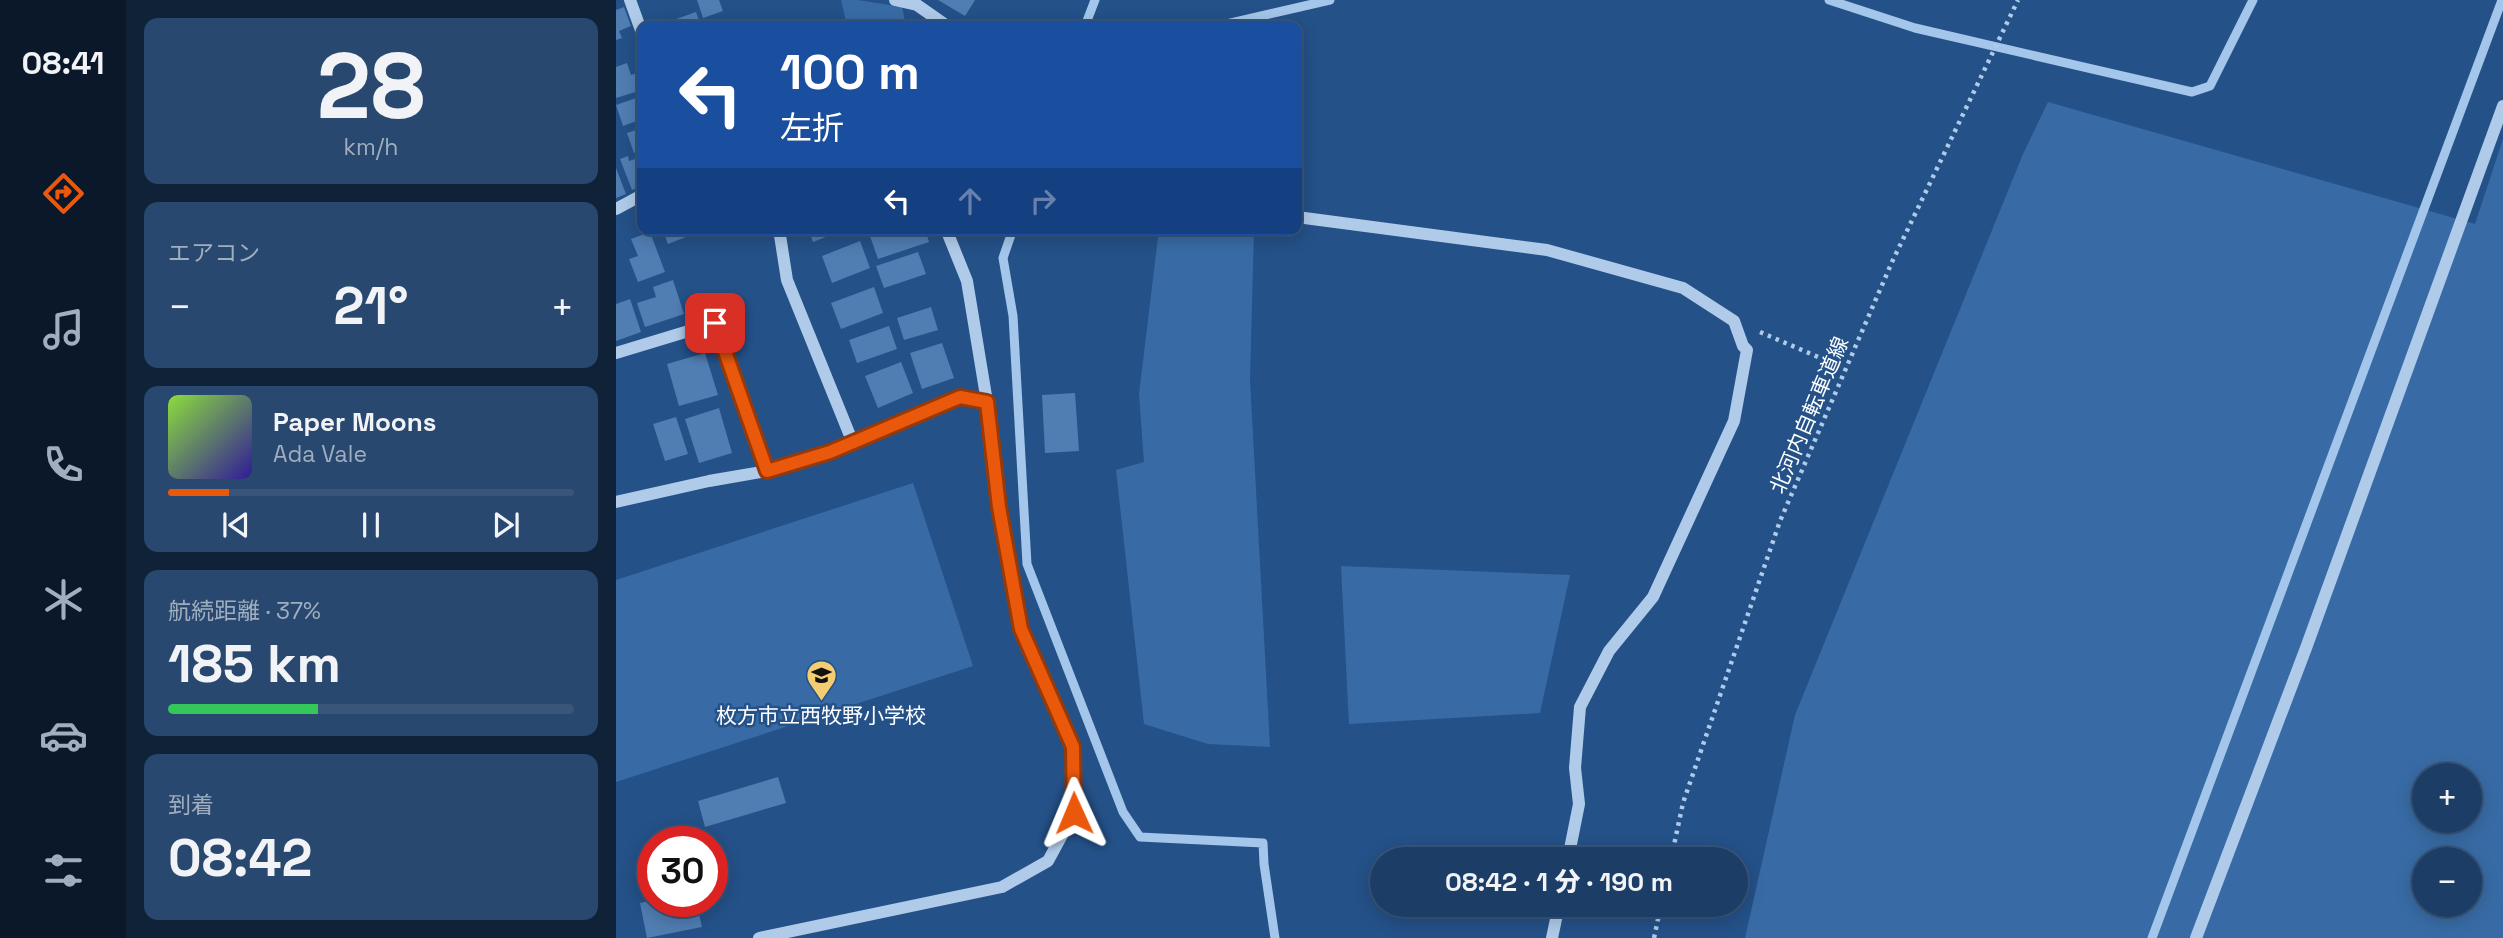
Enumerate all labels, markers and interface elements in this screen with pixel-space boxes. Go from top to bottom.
text: 28 [317,28,425,145]
text: 100 m [780,41,920,103]
text: 08:41 [21,43,105,83]
icon: left [665,49,756,140]
text: 左折 [780,108,844,148]
text: km/h [344,132,398,162]
icon: directions [39,169,88,218]
icon: left [878,182,916,220]
icon: ahead [951,182,989,220]
icon: right [1024,182,1062,220]
text: エアコン [168,238,260,268]
text: 21° [334,273,408,339]
text: − [168,283,192,331]
text: + [550,283,574,331]
pin [685,293,745,353]
icon: arrive [696,304,734,342]
icon: music [39,305,88,354]
street label: 北河内自転車道線 [1764,332,1854,498]
text: Paper Moons [273,405,436,439]
text: Ada Vale [273,439,367,469]
icon: phone [39,440,88,489]
icon: previous [217,506,255,544]
icon: pause [352,506,390,544]
icon: next [487,506,525,544]
icon: climate [39,575,88,624]
text: 航続距離 · 37% [168,596,321,626]
text: 185 km [168,631,341,697]
school or university icon: 枚方市立西牧野小学校 [804,658,838,702]
place label: 枚方市立西牧野小学校 [716,702,926,729]
icon: car [39,711,88,760]
map controls [2412,763,2482,917]
button: + [2412,763,2482,833]
position arrow [1037,776,1111,850]
text: 到着 [168,790,214,820]
text: 08:42 [168,825,312,891]
speed limit sign: 30 [637,826,728,917]
icon: filters [39,846,88,895]
button: − [2412,847,2482,917]
text: 08:42 · 1 分 · 190 m [1445,865,1673,899]

